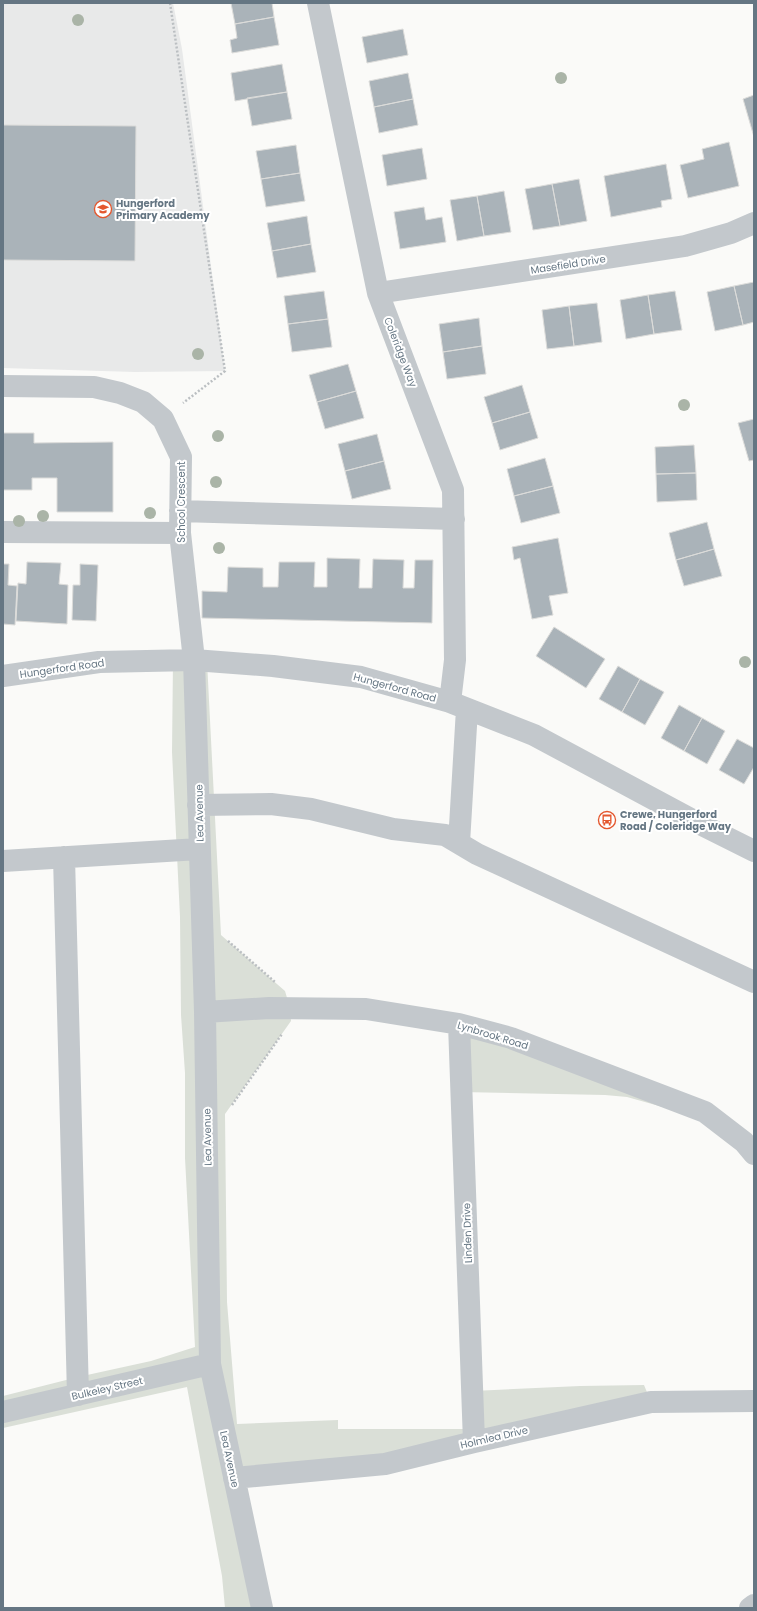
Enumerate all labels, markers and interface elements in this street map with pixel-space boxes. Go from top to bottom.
place label: Hungerford Primary Academy [116,196,210,223]
school or university icon: Hungerford Primary Academy [93,199,113,219]
street label: Masefield Drive [530,251,607,278]
street label: Coleridge Way [380,315,421,390]
street label: School Crescent [174,461,189,543]
street label: Hungerford Road [19,655,105,682]
street label: Hungerford Road [352,669,438,706]
street label: Lea Avenue [191,784,208,842]
place label: Crewe, Hungerford Road / Coleridge Way [620,807,732,834]
bus stop icon: Crewe, Hungerford Road / Coleridge Way [597,810,617,830]
street label: Lynbrook Road [456,1018,530,1053]
street label: Lea Avenue [199,1108,216,1166]
street label: Linden Drive [459,1203,476,1263]
street label: Bulkeley Street [70,1373,145,1404]
street label: Holmlea Drive [459,1422,530,1453]
street label: Lea Avenue [216,1429,243,1489]

